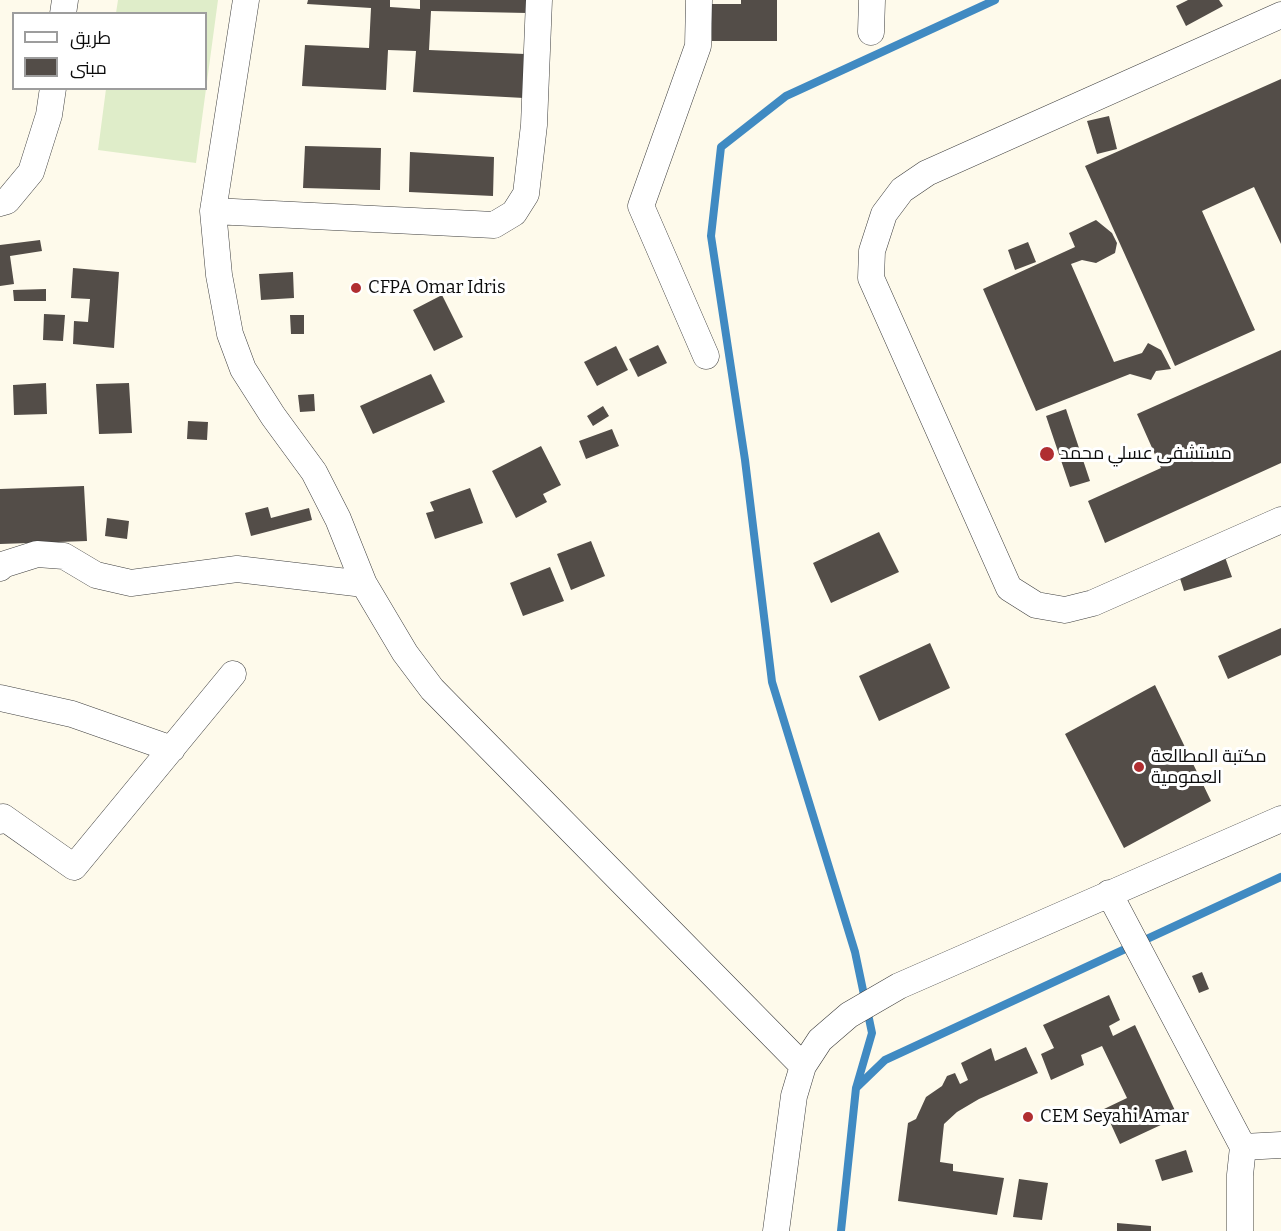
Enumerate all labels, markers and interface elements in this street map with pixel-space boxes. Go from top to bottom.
legend [12,12,207,90]
text: طريق [70,27,111,49]
text: مبنى [70,57,107,79]
place label: CFPA Omar Idris [368,277,506,299]
marker: CFPA Omar Idris [349,281,363,295]
place label: مستشفى عسلي محمد [1060,443,1232,465]
marker: مستشفى عسلي محمد [1038,445,1056,463]
place label: مكتبة المطالعة العمومية [1151,746,1267,789]
marker: مكتبة المطالعة العمومية [1132,760,1146,774]
place label: CEM Seyahi Amar [1040,1106,1189,1128]
marker: CEM Seyahi Amar [1021,1110,1035,1124]

